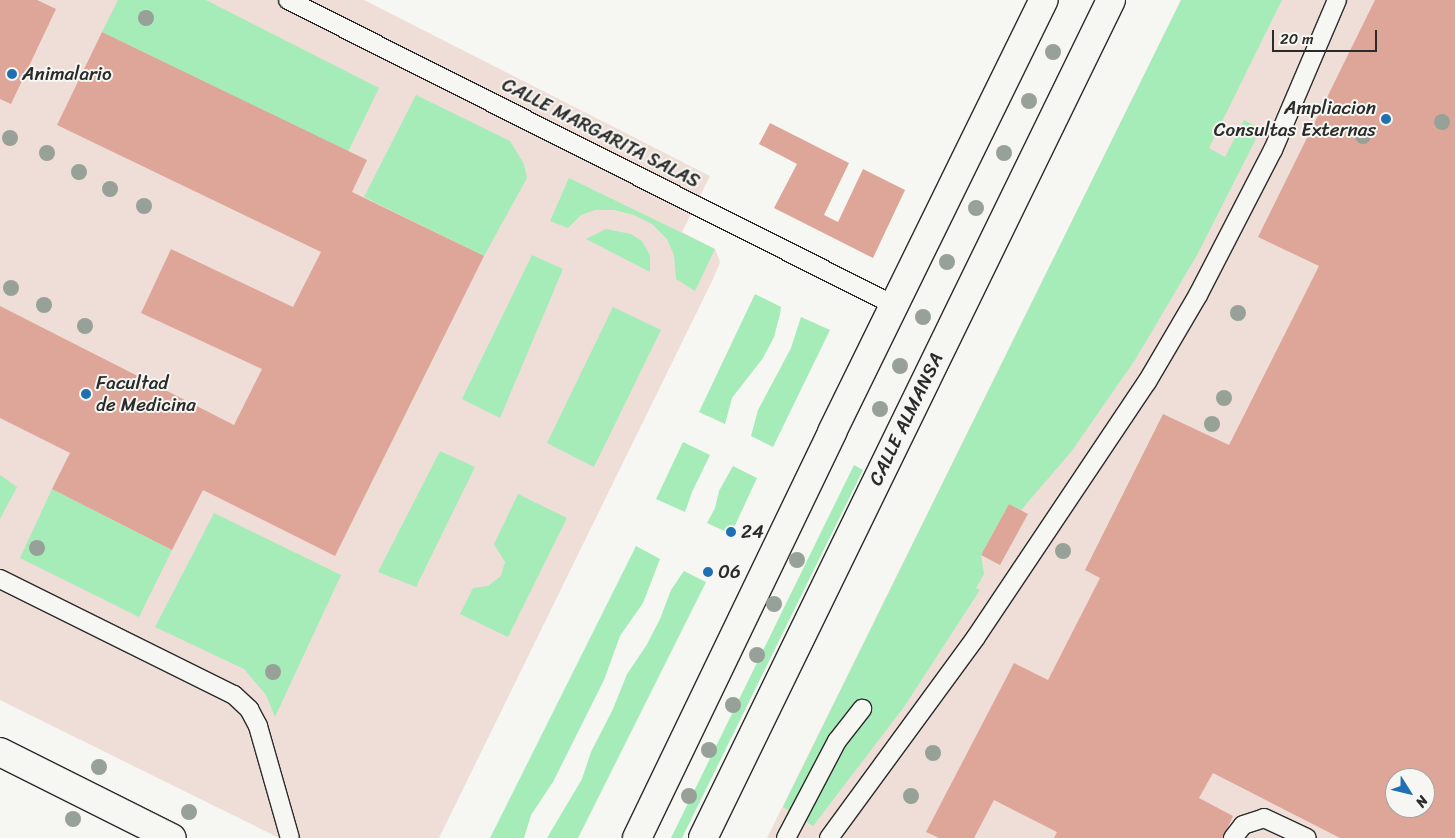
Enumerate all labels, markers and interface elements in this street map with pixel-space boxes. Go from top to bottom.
scale bar [1275,20,1380,52]
text: 20 m [1280,26,1314,52]
place label: Animalario [22,63,112,85]
marker: Animalario [6,68,18,80]
street label: CALLE MARGARITA SALAS [498,73,704,193]
place label: Ampliacion Consultas Externas [1214,97,1376,141]
marker: Ampliacion Consultas Externas [1380,113,1392,125]
street label: CALLE ALMANSA [864,349,948,489]
place label: Facultad de Medicina [96,372,196,416]
marker: Facultad de Medicina [80,388,92,400]
place label: 24 [741,521,764,543]
marker: 24 [725,526,737,538]
place label: 06 [718,561,741,583]
marker: 06 [702,566,714,578]
north arrow [1385,768,1435,818]
text: N [1409,790,1435,813]

